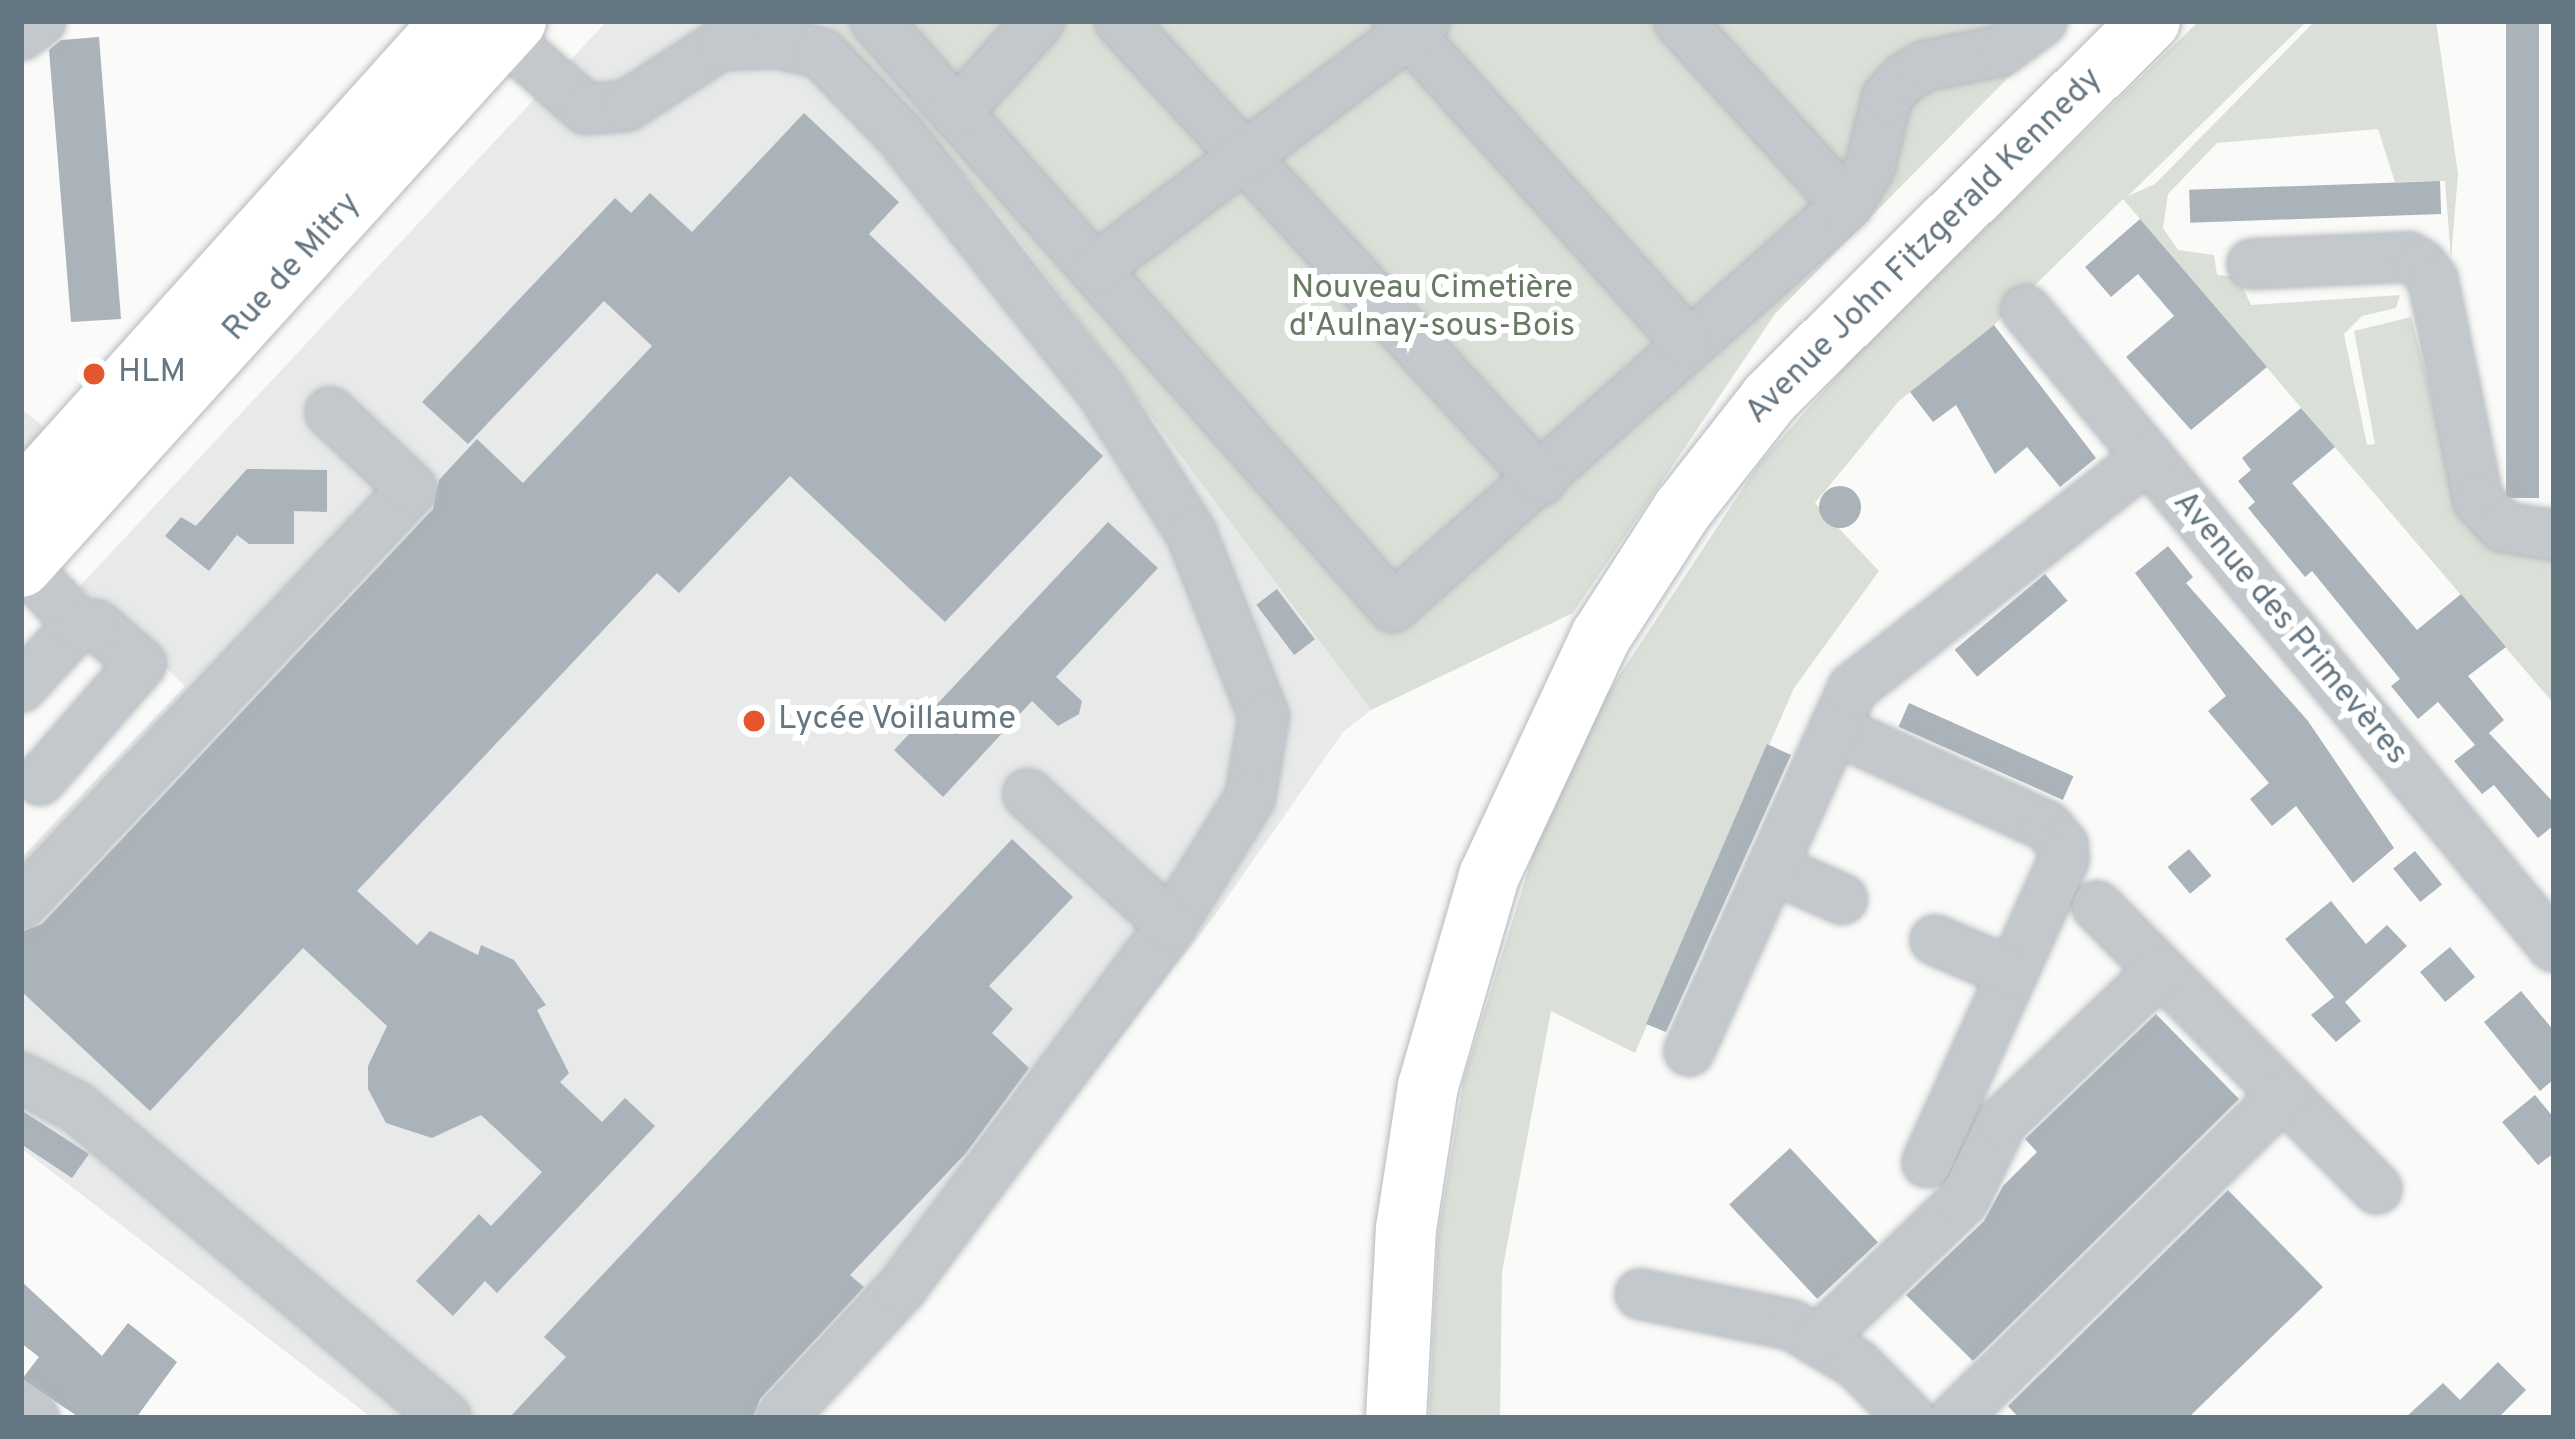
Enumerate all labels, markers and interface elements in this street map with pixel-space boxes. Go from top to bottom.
street label: Avenue John Fitzgerald Kennedy [1739,61,2111,433]
street label: Rue de Mitry [216,186,370,350]
park label: Nouveau Cimetière d'Aulnay-sous-Bois [1289,270,1575,348]
place label: HLM [118,354,186,394]
marker: HLM [81,361,107,387]
street label: Avenue des Primevères [2163,484,2415,774]
place label: Lycée Voillaume [778,701,1017,741]
marker: Lycée Voillaume [741,708,767,734]

